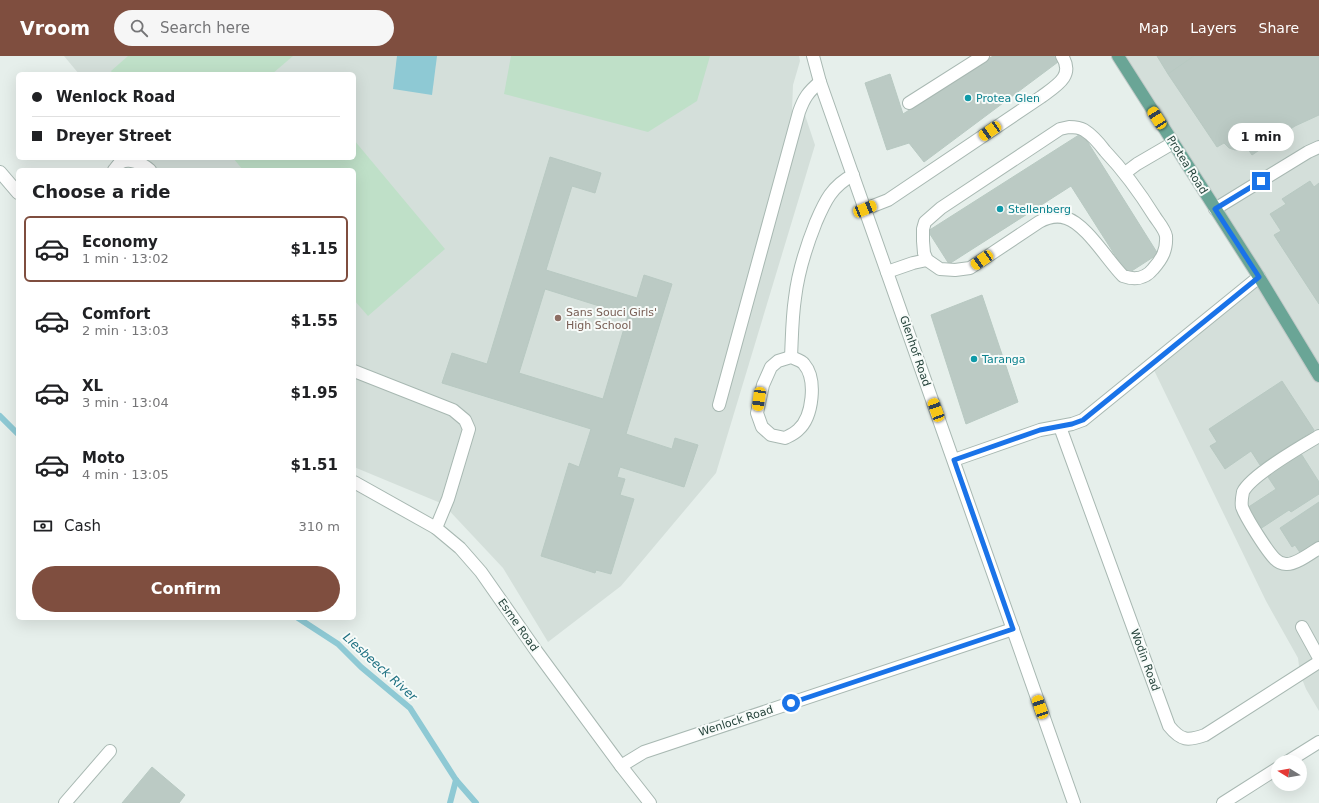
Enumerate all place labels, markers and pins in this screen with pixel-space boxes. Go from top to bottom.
place label: Protea Glen [976,92,1040,105]
marker: Protea Glen [963,93,973,103]
place label: Stellenberg [1008,203,1071,216]
marker: Stellenberg [995,204,1005,214]
place label: Sans Souci Girls' High School [566,306,657,332]
marker: Sans Souci Girls' High School [553,313,563,323]
place label: Taranga [981,353,1026,366]
marker: Taranga [969,354,979,364]

